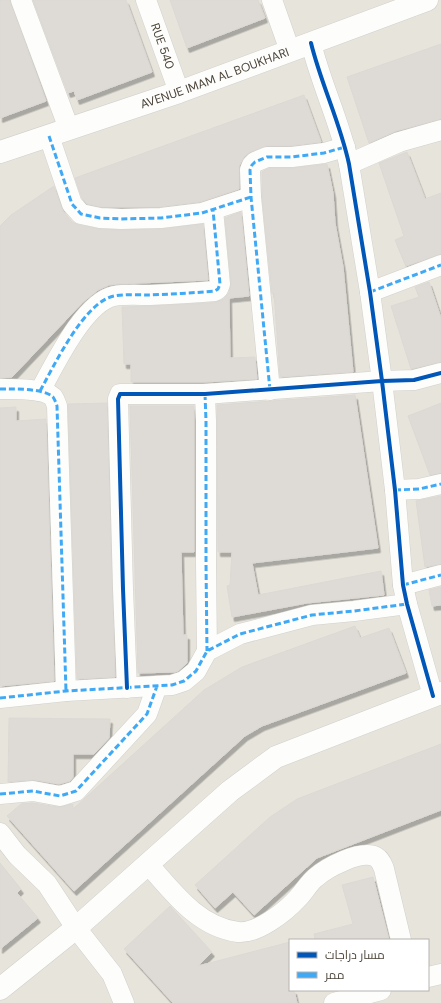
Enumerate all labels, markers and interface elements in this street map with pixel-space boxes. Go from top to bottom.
street label: RUE 540 [147,21,178,71]
street label: AVENUE IMAM AL BOUKHARI [138,44,291,112]
legend [289,939,429,991]
text: مسار دراجات [325,947,385,963]
text: ممر [324,967,344,983]

